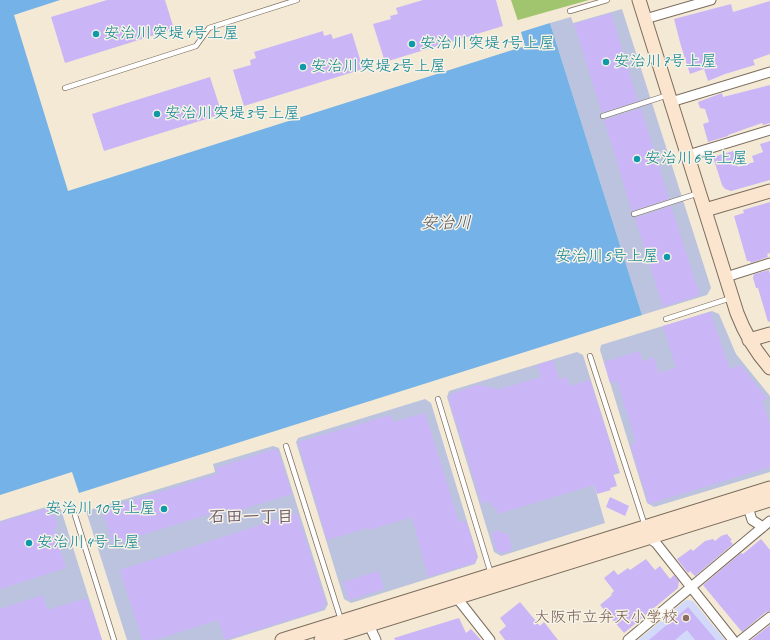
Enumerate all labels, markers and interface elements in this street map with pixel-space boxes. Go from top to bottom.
place label: 安治川突堤4号上屋 [104,24,239,44]
marker: 安治川突堤4号上屋 [91,29,101,39]
place label: 安治川突堤1号上屋 [420,34,555,54]
marker: 安治川突堤1号上屋 [407,39,417,49]
place label: 安治川7号上屋 [614,52,717,72]
place label: 安治川突堤2号上屋 [311,57,446,77]
marker: 安治川7号上屋 [601,57,611,67]
marker: 安治川突堤2号上屋 [298,62,308,72]
place label: 安治川突堤3号上屋 [165,104,300,124]
marker: 安治川突堤3号上屋 [152,109,162,119]
place label: 安治川6号上屋 [645,149,748,169]
marker: 安治川6号上屋 [632,154,642,164]
water label: 安治川 [421,214,471,234]
place label: 安治川5号上屋 [556,247,659,267]
marker: 安治川5号上屋 [662,252,672,262]
place label: 安治川10号上屋 [46,499,156,519]
marker: 安治川10号上屋 [159,504,169,514]
district label: 石田一丁目 [209,508,293,528]
place label: 安治川4号上屋 [37,533,140,553]
marker: 安治川4号上屋 [24,538,34,548]
place label: 大阪市立弁天小学校 [534,608,678,628]
marker: 大阪市立弁天小学校 [681,613,691,623]

